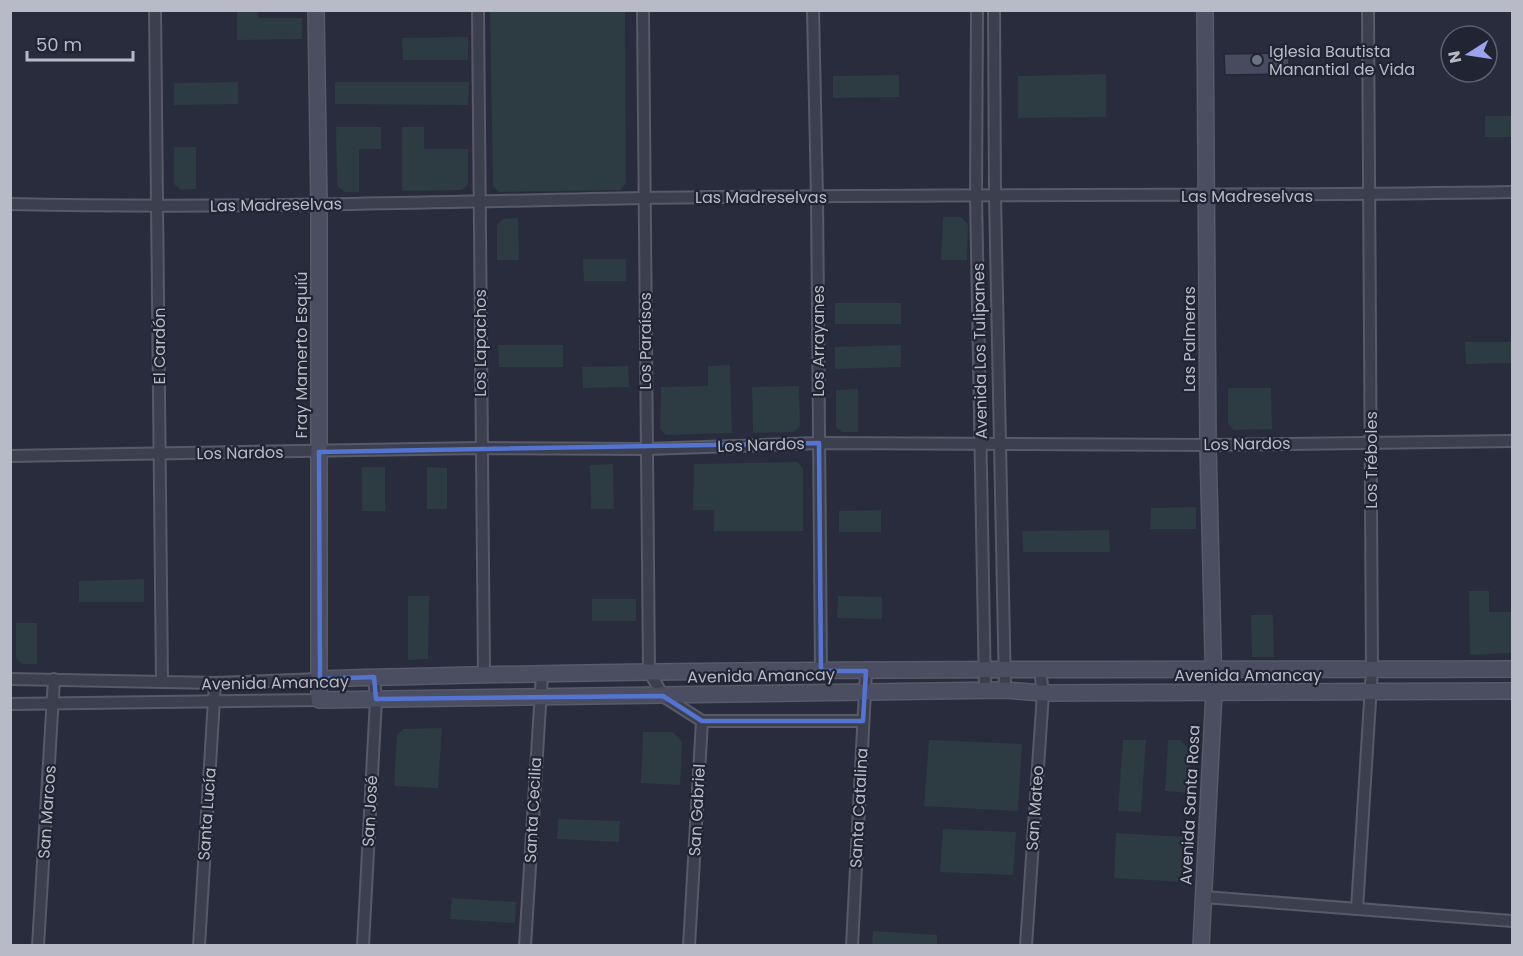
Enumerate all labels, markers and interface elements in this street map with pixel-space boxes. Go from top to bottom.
scale bar [27,24,134,62]
north arrow [1439,24,1499,84]
text: 50 m [36,32,82,57]
place label: Iglesia Bautista Manantial de Vida [1269,40,1415,81]
text: N [1442,49,1467,65]
marker: Iglesia Bautista Manantial de Vida [1250,53,1264,67]
street label: Las Madreselvas [1181,185,1313,208]
street label: Las Madreselvas [695,186,827,209]
street label: Las Madreselvas [210,192,342,218]
street label: Avenida Los Tulipanes [967,263,993,439]
street label: Fray Mamerto Esquiú [290,271,313,439]
street label: Los Arrayanes [807,285,830,397]
street label: Las Palmeras [1178,286,1201,392]
street label: Los Lapachos [469,289,492,397]
street label: Los Paraísos [634,292,657,390]
street label: El Cardón [148,308,171,384]
street label: Los Tréboles [1360,411,1383,509]
street label: Los Nardos [717,432,805,458]
street label: Los Nardos [1203,432,1291,456]
street label: Los Nardos [196,441,284,465]
street label: Avenida Amancay [687,663,835,689]
street label: Avenida Amancay [1174,664,1322,687]
street label: Avenida Amancay [201,670,349,696]
street label: Avenida Santa Rosa [1174,724,1206,886]
street label: Santa Catalina [844,747,874,869]
street label: Santa Cecilia [519,756,547,864]
street label: San Gabriel [683,763,711,857]
street label: San Marcos [32,765,62,859]
street label: San Mateo [1021,765,1049,851]
street label: Santa Lucía [192,767,222,861]
street label: San José [357,775,383,847]

